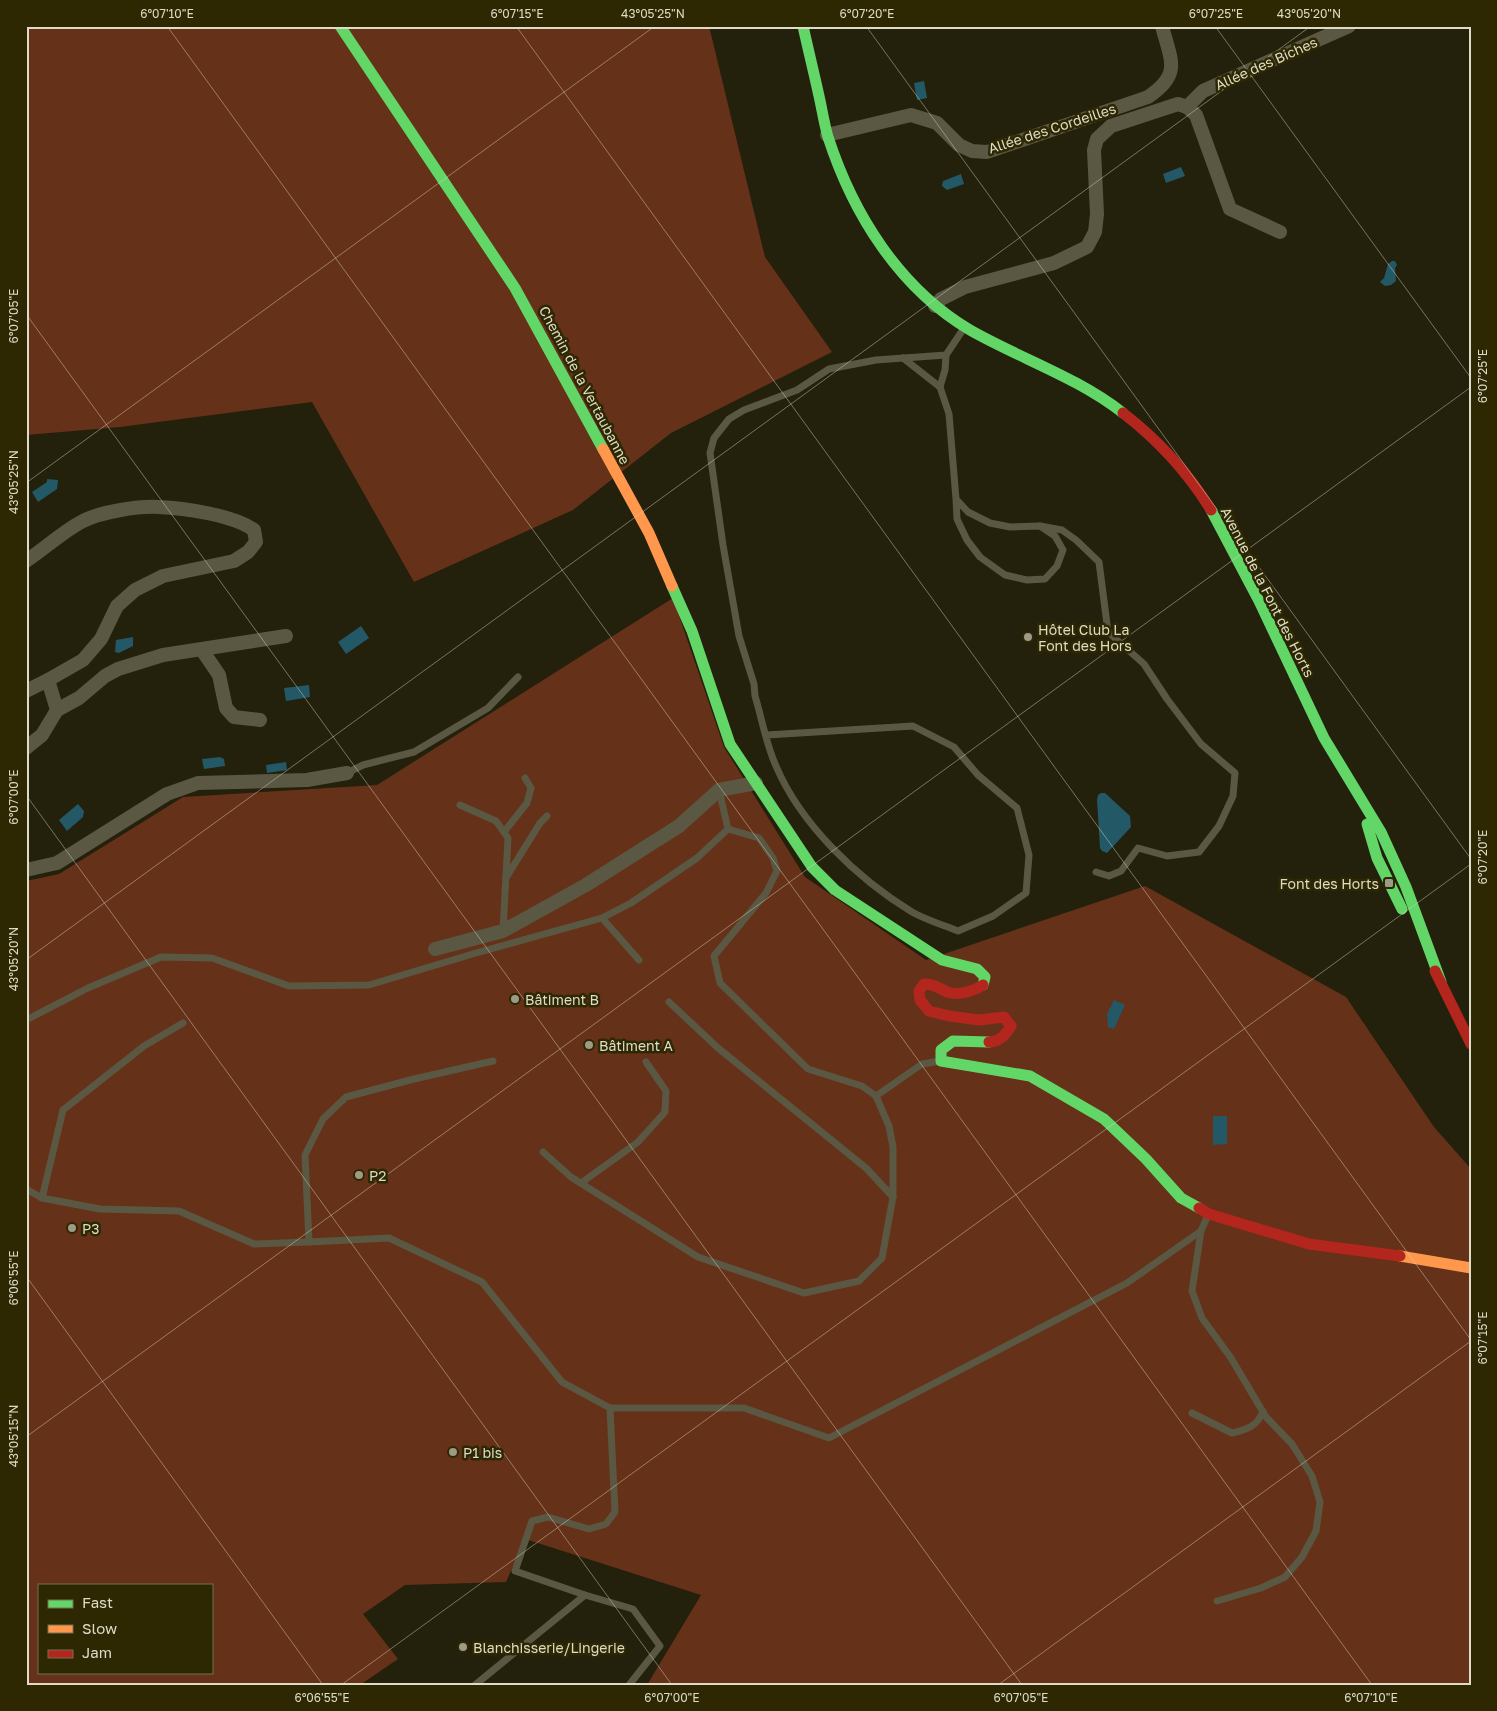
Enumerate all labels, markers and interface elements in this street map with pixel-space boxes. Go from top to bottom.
text: 6°07'10"E [140,6,194,21]
text: 6°07'15"E [490,6,544,21]
text: 43°05'25"N [621,6,685,21]
text: 6°07'20"E [840,6,894,21]
text: 6°07'25"E [1189,6,1243,21]
text: 43°05'20"N [1277,6,1341,21]
street label: Allée des Biches [1212,33,1320,93]
street label: Allée des Cordeilles [986,99,1118,157]
text: 6°07'05"E [6,289,21,343]
street label: Chemin de la Vertaubanne [536,303,634,467]
text: 6°07'25"E [1475,349,1490,403]
text: 43°05'25"N [6,450,21,514]
street label: Avenue de la Font des Horts [1218,504,1318,680]
place label: Hôtel Club La Font des Hors [1038,621,1132,654]
marker: Hôtel Club La Font des Hors [1022,631,1034,643]
text: 6°07'00"E [6,769,21,825]
text: 6°07'20"E [1475,830,1490,884]
place label: Font des Horts [1279,875,1379,892]
marker: Font des Horts [1383,877,1395,889]
text: 43°05'20"N [6,927,21,991]
place label: Bâtiment B [525,991,599,1008]
marker: Bâtiment B [509,993,521,1005]
place label: Bâtiment A [599,1037,674,1054]
marker: Bâtiment A [583,1039,595,1051]
place label: P2 [369,1167,386,1184]
marker: P2 [353,1169,365,1181]
place label: P3 [82,1220,99,1237]
marker: P3 [66,1222,78,1234]
text: 6°06'55"E [6,1250,21,1306]
text: 6°07'15"E [1475,1311,1490,1365]
text: 43°05'15"N [6,1405,21,1467]
place label: P1 bis [463,1444,502,1461]
marker: P1 bis [447,1446,459,1458]
legend [38,1584,212,1674]
text: Fast [82,1593,113,1611]
text: Slow [82,1619,117,1637]
place label: Blanchisserie/Lingerie [473,1639,625,1656]
marker: Blanchisserie/Lingerie [457,1641,469,1653]
text: Jam [82,1643,112,1661]
text: 6°06'55"E [294,1690,350,1705]
text: 6°07'00"E [644,1690,700,1705]
text: 6°07'05"E [994,1690,1048,1705]
text: 6°07'10"E [1344,1690,1398,1705]

